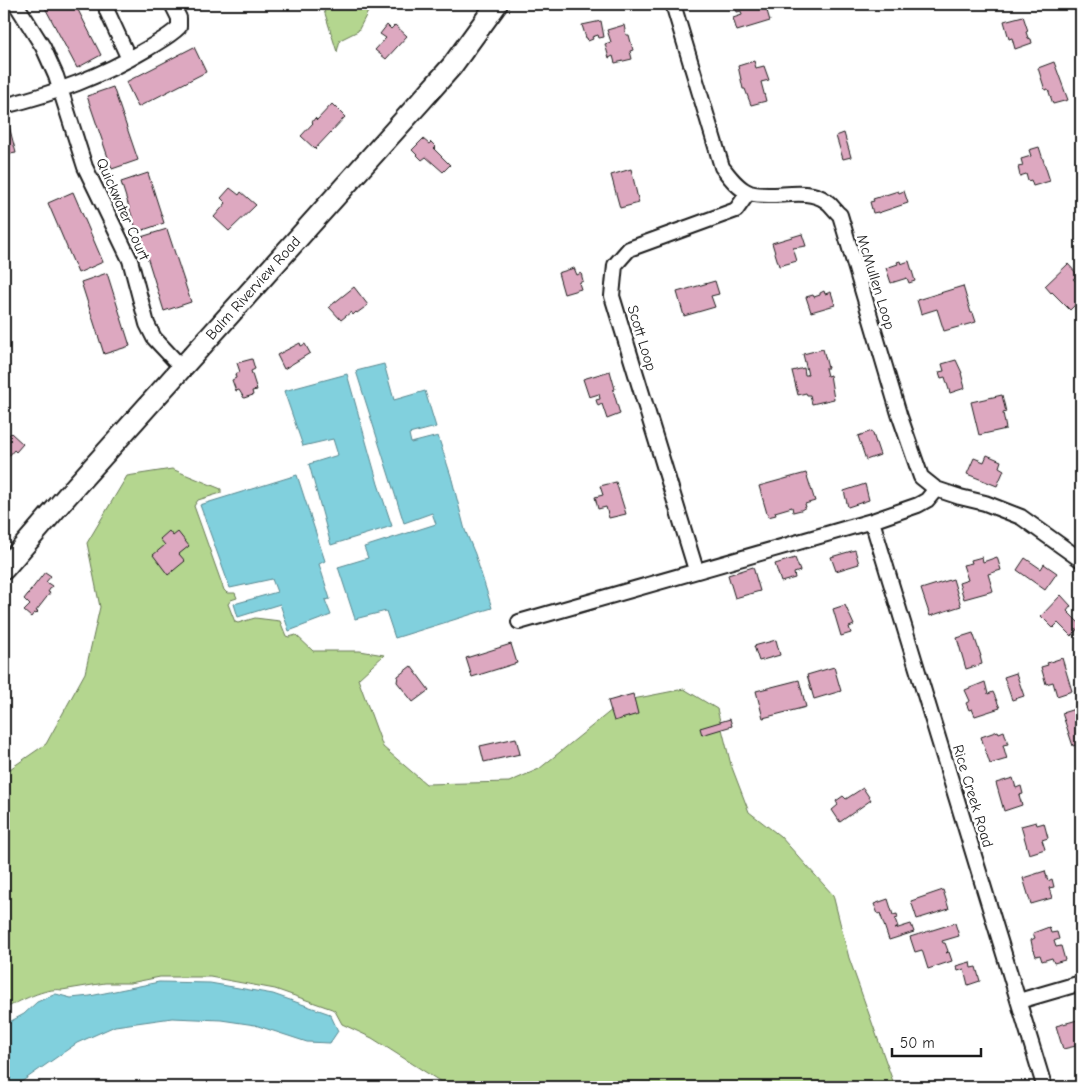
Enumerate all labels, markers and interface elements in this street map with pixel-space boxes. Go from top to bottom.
street label: Quickwater Court [92,155,154,264]
street label: McMullen Loop [853,232,899,332]
street label: Balm Riverview Road [202,233,304,343]
street label: Scott Loop [623,303,661,373]
street label: Rice Creek Road [949,742,997,850]
scale bar [892,1026,981,1058]
text: 50 m [900,1034,935,1052]

